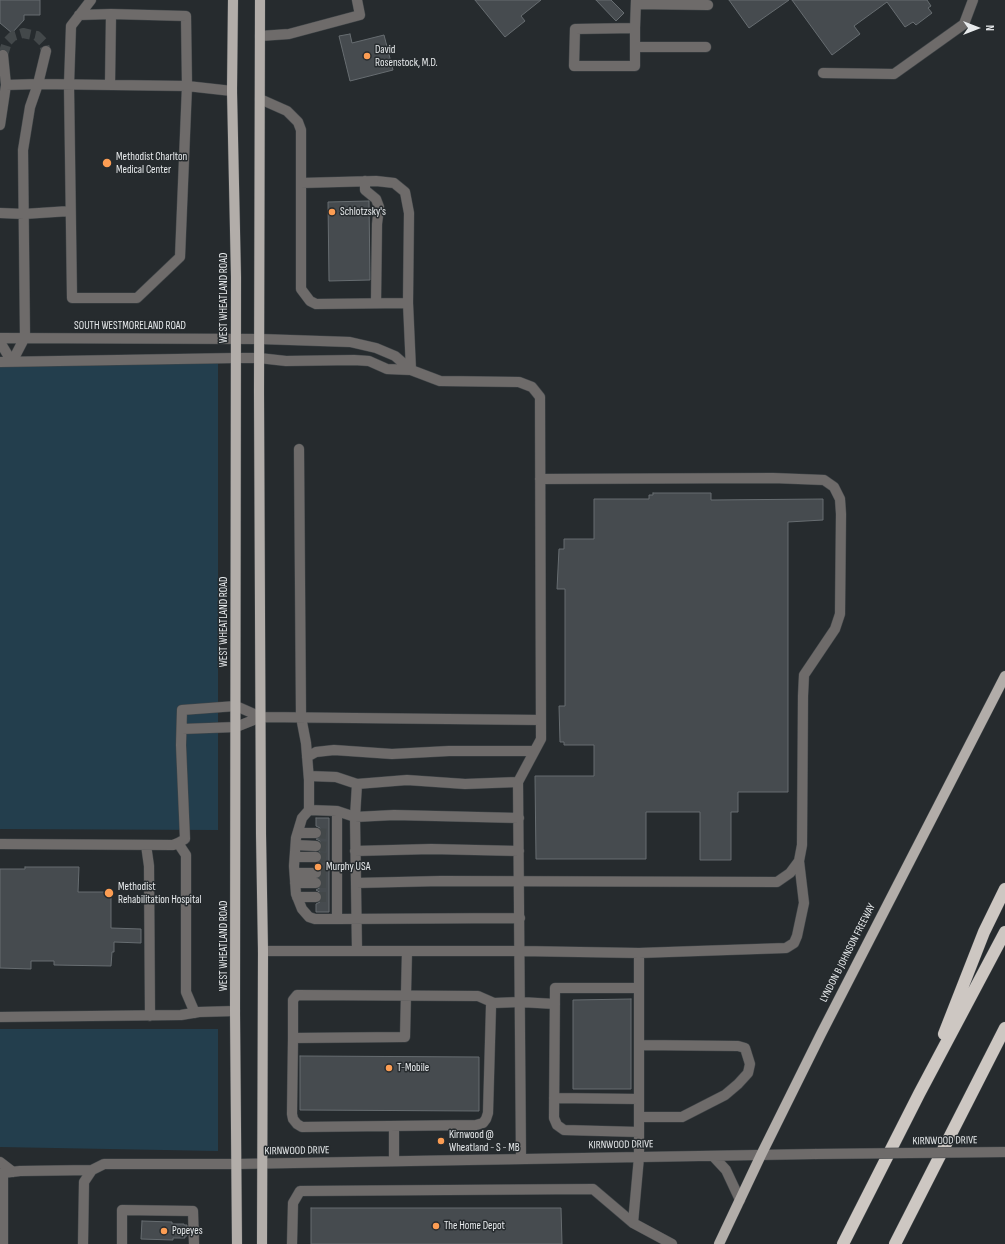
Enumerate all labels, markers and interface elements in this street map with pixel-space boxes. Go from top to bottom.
north arrow [957,8,997,48]
text: N [983,25,996,31]
place label: David Rosenstock, M.D. [375,43,438,69]
marker: David Rosenstock, M.D. [362,51,372,61]
place label: Methodist Charlton Medical Center [116,150,187,176]
marker: Methodist Charlton Medical Center [101,157,113,169]
place label: Schlotzsky's [340,205,386,219]
marker: Schlotzsky's [327,207,337,217]
street label: WEST WHEATLAND ROAD [217,253,231,343]
street label: SOUTH WESTMORELAND ROAD [74,319,186,333]
street label: WEST WHEATLAND ROAD [217,577,231,667]
place label: Murphy USA [326,860,370,874]
marker: Murphy USA [313,862,323,872]
place label: Methodist Rehabilitation Hospital [118,880,201,906]
marker: Methodist Rehabilitation Hospital [103,887,115,899]
street label: WEST WHEATLAND ROAD [217,901,231,991]
street label: LYNDON B JOHNSON FREEWAY [817,901,879,1005]
place label: T-Mobile [397,1061,429,1075]
marker: T-Mobile [384,1063,394,1073]
place label: Kirnwood @ Wheatland - S - MB [449,1128,520,1154]
street label: KIRNWOOD DRIVE [912,1134,978,1148]
marker: Kirnwood @ Wheatland - S - MB [436,1136,446,1146]
street label: KIRNWOOD DRIVE [588,1138,654,1152]
street label: KIRNWOOD DRIVE [264,1144,330,1158]
place label: The Home Depot [444,1219,505,1233]
marker: The Home Depot [431,1221,441,1231]
place label: Popeyes [172,1224,203,1238]
marker: Popeyes [159,1226,169,1236]

